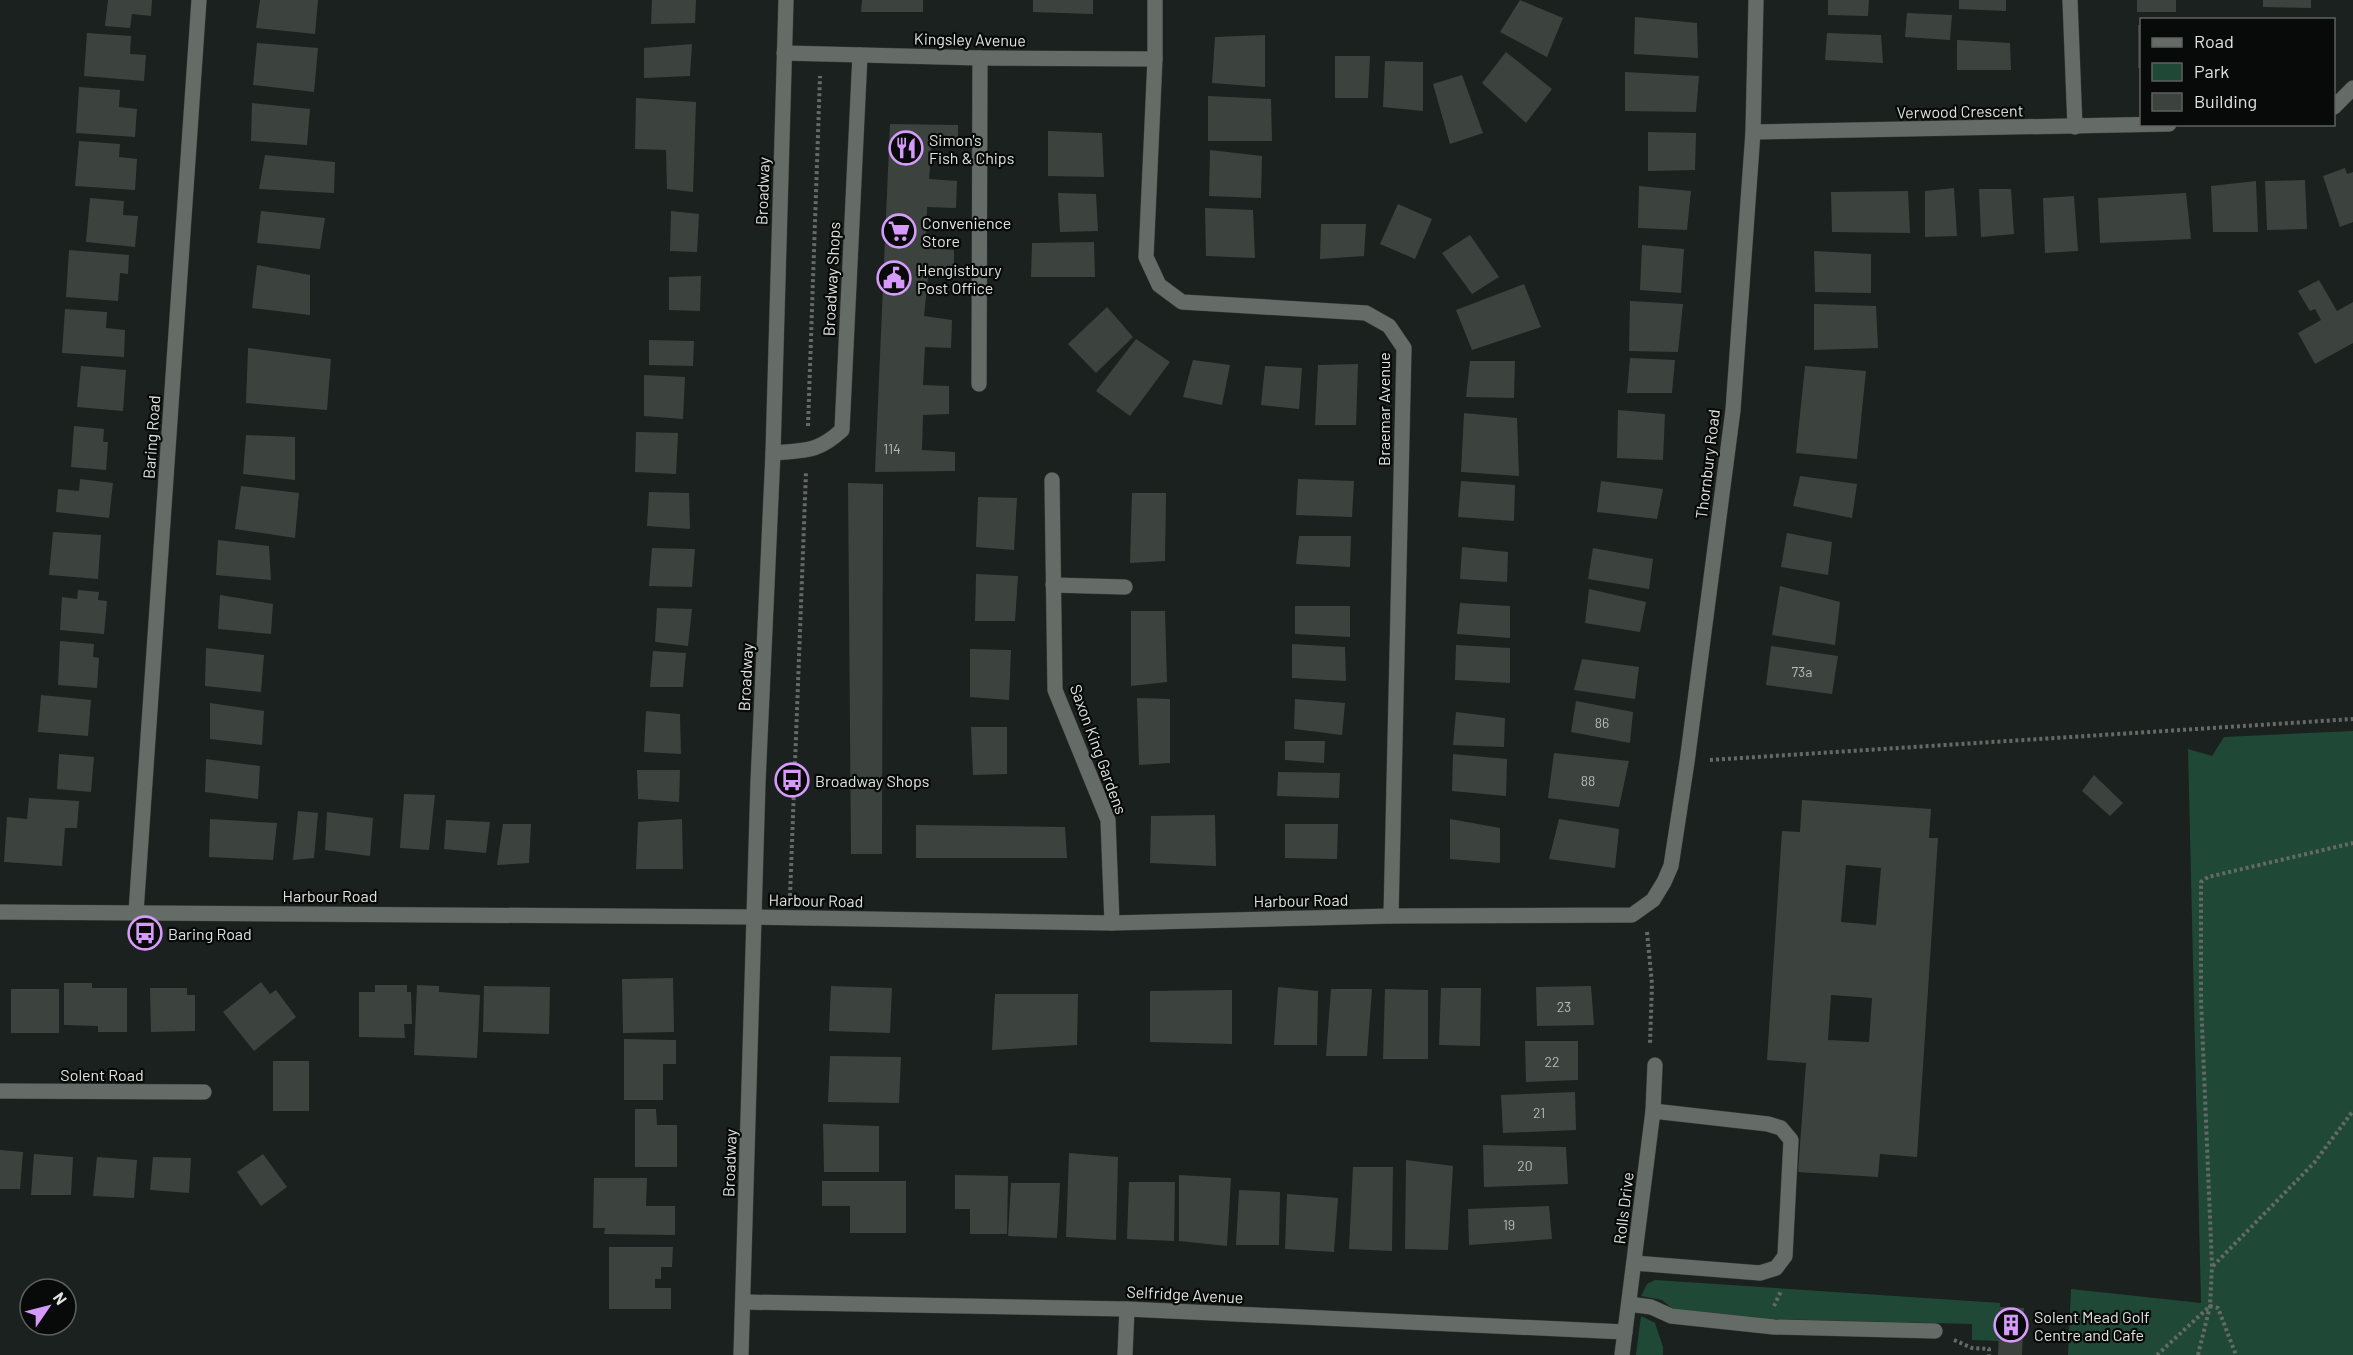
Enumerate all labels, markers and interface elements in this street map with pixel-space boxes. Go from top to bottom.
legend [2140,18,2335,126]
street label: Kingsley Avenue [914,29,1026,49]
text: Road [2194,30,2234,52]
text: Park [2194,60,2229,82]
text: Building [2194,90,2257,112]
street label: Verwood Crescent [1896,100,2024,122]
restaurant icon: Simon's Fish & Chips [888,130,924,166]
place label: Simon's Fish & Chips [929,130,1014,167]
street label: Broadway [751,156,773,225]
supermarket icon: Convenience Store [881,213,917,249]
place label: Convenience Store [922,213,1011,250]
street label: Broadway Shops [819,221,843,337]
public building icon: Hengistbury Post Office [876,260,912,296]
place label: Hengistbury Post Office [917,260,1002,297]
street label: Braemar Avenue [1374,352,1393,466]
street label: Baring Road [139,395,163,479]
street label: Thornbury Road [1691,408,1723,520]
house number: 114 [883,440,901,457]
street label: Broadway [734,642,756,712]
house number: 73a [1792,663,1813,680]
street label: Saxon King Gardens [1067,681,1131,817]
house number: 86 [1595,714,1609,731]
bus stop icon: Broadway Shops [774,762,810,798]
place label: Broadway Shops [815,771,930,790]
house number: 88 [1581,772,1595,789]
street label: Harbour Road [283,886,377,905]
street label: Harbour Road [768,890,864,910]
street label: Harbour Road [1253,890,1349,910]
bus stop icon: Baring Road [127,915,163,951]
place label: Baring Road [168,924,252,943]
house number: 23 [1557,998,1571,1015]
house number: 22 [1544,1053,1560,1070]
street label: Solent Road [60,1065,144,1084]
house number: 21 [1533,1104,1545,1121]
street label: Broadway [718,1128,740,1197]
house number: 20 [1517,1157,1533,1174]
street label: Rolls Drive [1609,1171,1637,1245]
house number: 19 [1503,1216,1515,1233]
north arrow [18,1277,78,1337]
street label: Selfridge Avenue [1126,1281,1244,1307]
text: N [50,1288,72,1308]
building icon: Solent Mead Golf Centre and Cafe [1993,1307,2029,1343]
place label: Solent Mead Golf Centre and Cafe [2034,1307,2150,1344]

